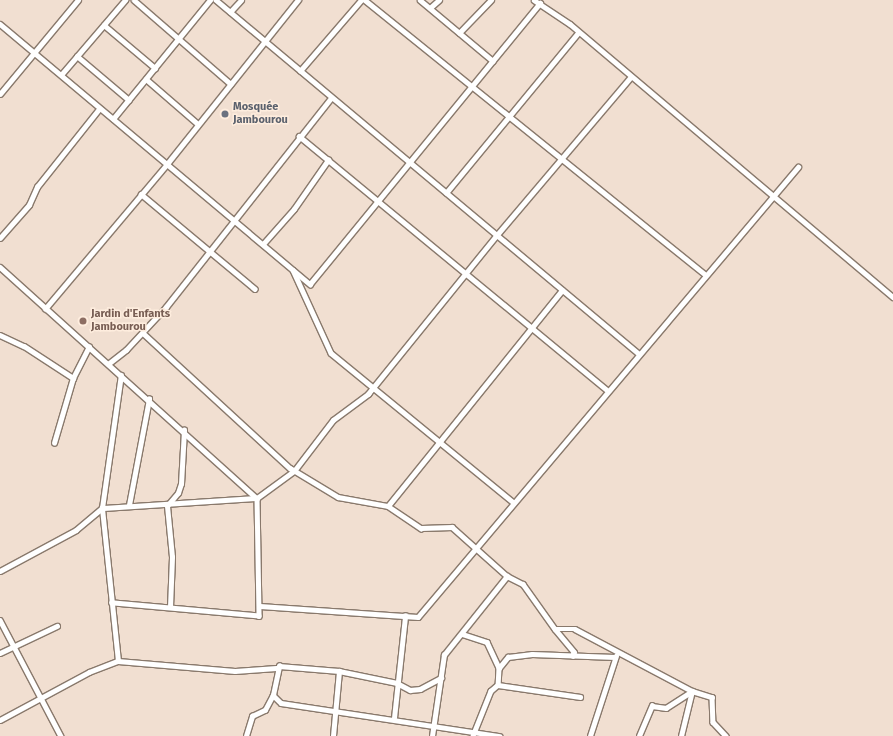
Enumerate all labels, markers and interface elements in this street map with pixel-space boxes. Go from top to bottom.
place label: Mosquée Jambourou [233,101,288,127]
marker: Mosquée Jambourou [220,109,230,119]
place label: Jardin d'Enfants Jambourou [91,308,170,334]
marker: Jardin d'Enfants Jambourou [78,316,88,326]

